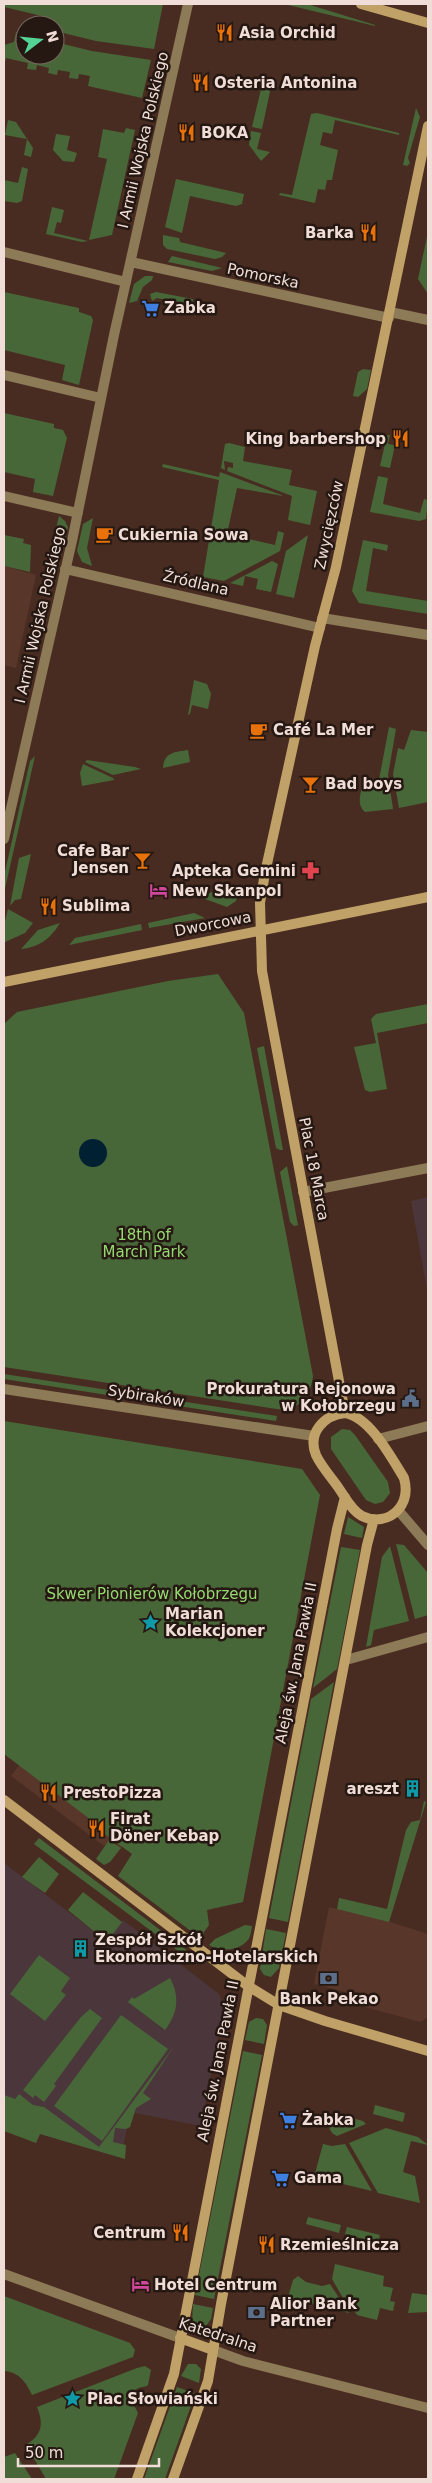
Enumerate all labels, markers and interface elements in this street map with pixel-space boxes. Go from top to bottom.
north arrow [15,15,65,65]
restaurant icon: Asia Orchid [215,23,235,43]
place label: Asia Orchid [239,24,336,42]
text: N [43,29,62,44]
street label: I Armii Wojska Polskiego [114,50,172,230]
restaurant icon: Osteria Antonina [190,73,210,93]
place label: Osteria Antonina [214,74,357,92]
restaurant icon: BOKA [177,123,197,143]
place label: BOKA [201,124,249,142]
restaurant icon: Barka [358,223,378,243]
place label: Barka [305,224,354,242]
street label: Pomorska [225,260,301,292]
supermarket icon: Zabka [140,298,160,318]
place label: Zabka [164,299,216,317]
restaurant icon: King barbershop [390,429,410,449]
place label: King barbershop [245,430,386,448]
street label: Zwycięzców [311,479,347,571]
street label: I Armii Wojska Polskiego [11,525,69,705]
cafe icon: Cukiernia Sowa [94,525,114,545]
place label: Cukiernia Sowa [118,526,249,544]
street label: Źródlana [161,566,231,599]
cafe icon: Café La Mer [249,720,269,740]
place label: Café La Mer [273,721,374,739]
bar icon: Bad boys [301,774,321,794]
place label: Bad boys [325,775,402,793]
place label: Cafe Bar Jensen [57,842,130,877]
bar icon: Cafe Bar Jensen [133,850,153,870]
pharmacy icon: Apteka Gemini [300,861,320,881]
place label: Apteka Gemini [172,862,296,880]
hotel icon: New Skanpol [148,881,168,901]
place label: New Skanpol [172,882,282,900]
restaurant icon: Sublima [38,896,58,916]
place label: Sublima [62,897,130,915]
street label: Dworcowa [173,908,253,940]
street label: Plac 18 Marca [295,1116,333,1222]
park label: 18th of March Park [103,1226,186,1261]
place label: Prokuratura Rejonowa w Kołobrzegu [206,1380,396,1415]
street label: Sybiraków [107,1381,185,1411]
public building icon: Prokuratura Rejonowa w Kołobrzegu [400,1388,420,1408]
street label: Aleja św. Jana Pawła II [272,1581,320,1745]
park label: Skwer Pionierów Kołobrzegu [46,1585,258,1603]
place label: Marian Kolekcjoner [165,1605,265,1640]
place icon: Marian Kolekcjoner [141,1613,161,1633]
building icon: areszt [403,1779,423,1799]
place label: areszt [346,1780,399,1798]
restaurant icon: PrestoPizza [39,1783,59,1803]
place label: PrestoPizza [63,1784,162,1802]
place label: Firat Döner Kebap [110,1810,220,1845]
restaurant icon: Firat Döner Kebap [86,1818,106,1838]
place label: Zespół Szkół Ekonomiczno-Hotelarskich [95,1931,318,1966]
building icon: Zespół Szkół Ekonomiczno-Hotelarskich [71,1939,91,1959]
bank icon: Bank Pekao [319,1968,339,1988]
street label: Aleja św. Jana Pawła II [194,1979,242,2143]
place label: Bank Pekao [279,1990,379,2008]
supermarket icon: Żabka [278,2110,298,2130]
place label: Żabka [302,2110,354,2129]
supermarket icon: Gama [270,2168,290,2188]
place label: Gama [294,2169,342,2187]
restaurant icon: Centrum [170,2223,190,2243]
place label: Centrum [93,2224,166,2242]
restaurant icon: Rzemieślnicza [256,2235,276,2255]
place label: Rzemieślnicza [280,2236,399,2254]
hotel icon: Hotel Centrum [130,2275,150,2295]
place label: Hotel Centrum [154,2276,277,2294]
place label: Alior Bank Partner [270,2295,358,2330]
bank icon: Alior Bank Partner [246,2303,266,2323]
street label: Katedralna [176,2314,260,2356]
place icon: Plac Słowiański [63,2389,83,2409]
place label: Plac Słowiański [87,2390,218,2408]
scale bar [18,2436,159,2468]
text: 50 m [25,2444,63,2462]

